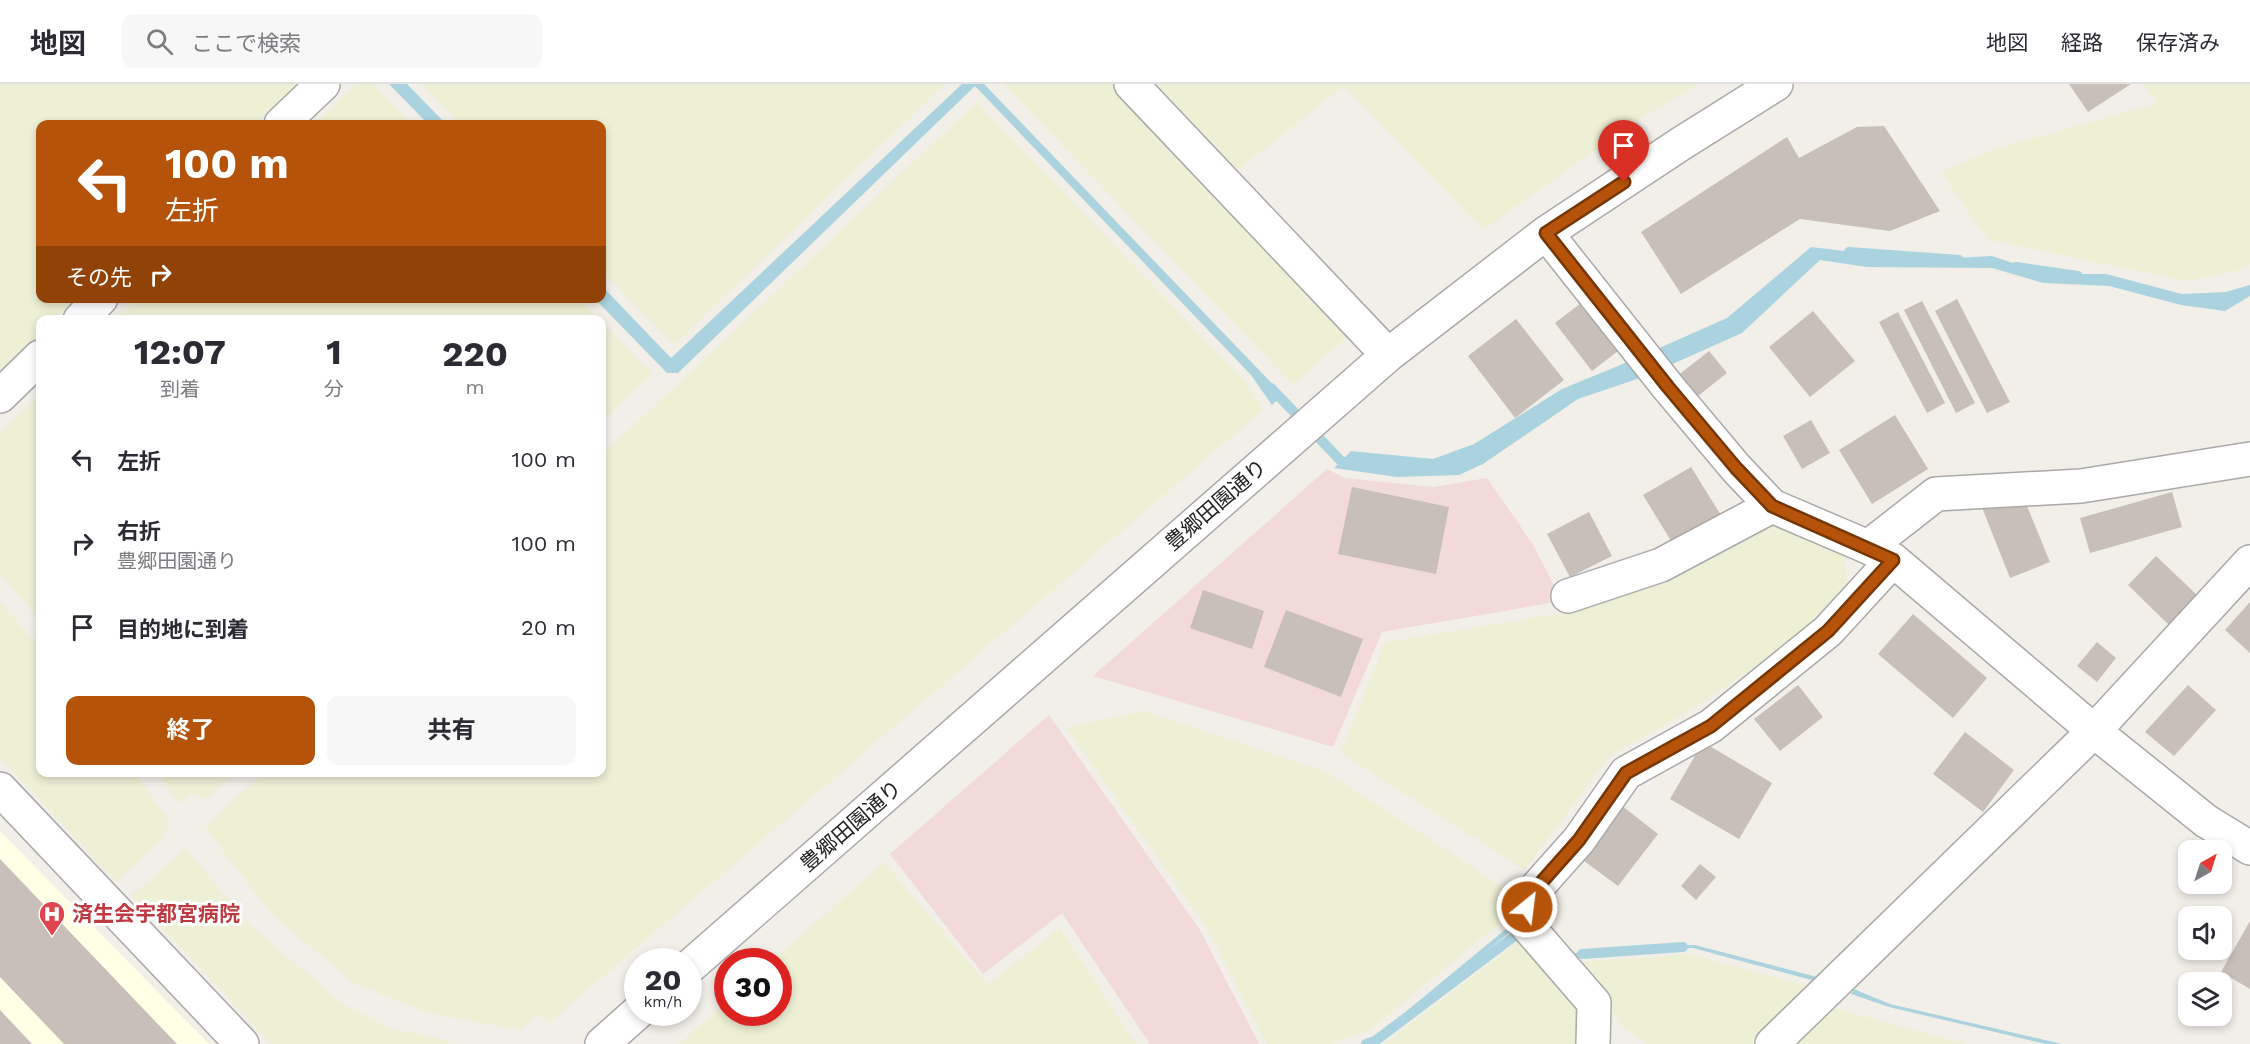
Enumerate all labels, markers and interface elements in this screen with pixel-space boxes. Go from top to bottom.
search box [122,14,542,68]
icon: search [143,25,176,58]
text: 地図 [30,27,86,60]
text: 地図 [1986,30,2028,55]
text: 経路 [2061,30,2103,55]
text: 保存済み [2136,30,2220,55]
text: ここで検索 [191,31,301,56]
pin [1598,120,1649,182]
icon: arrive [1607,129,1640,162]
text: 100 m [165,139,289,188]
icon: left [66,144,144,222]
text: 左折 [165,195,219,227]
icon: right [144,258,177,291]
text: その先 [66,265,132,290]
text: 12:07 [134,331,226,373]
text: 1 [326,331,342,373]
text: 220 [442,333,508,375]
text: m [465,375,484,399]
text: 到着 [160,377,200,401]
text: 分 [324,377,344,401]
icon: left [66,443,99,476]
text: 100 m [512,447,576,472]
text: 左折 [117,449,161,474]
street label: 豊郷田園通り [1160,454,1271,555]
text: 右折 [117,519,161,544]
icon: right [66,527,99,560]
text: 100 m [512,531,576,556]
text: 豊郷田園通り [117,549,237,573]
icon: arrive [66,611,99,644]
text: 20 m [521,615,576,640]
text: 目的地に到着 [117,617,249,642]
button: 終了 [66,696,315,765]
button: 共有 [327,696,576,765]
street label: 豊郷田園通り [795,775,906,876]
north arrow [2178,840,2232,894]
map controls [2178,840,2232,1026]
position arrow [1495,875,1559,939]
hospital icon: 済生会宇都宮病院 [37,899,67,937]
place label: 済生会宇都宮病院 [72,901,240,926]
button: sound [2178,906,2232,960]
speed limit sign: 30 [714,948,792,1026]
text: 20 [644,962,682,997]
button: layers [2178,972,2232,1026]
text: km/h [644,993,682,1011]

